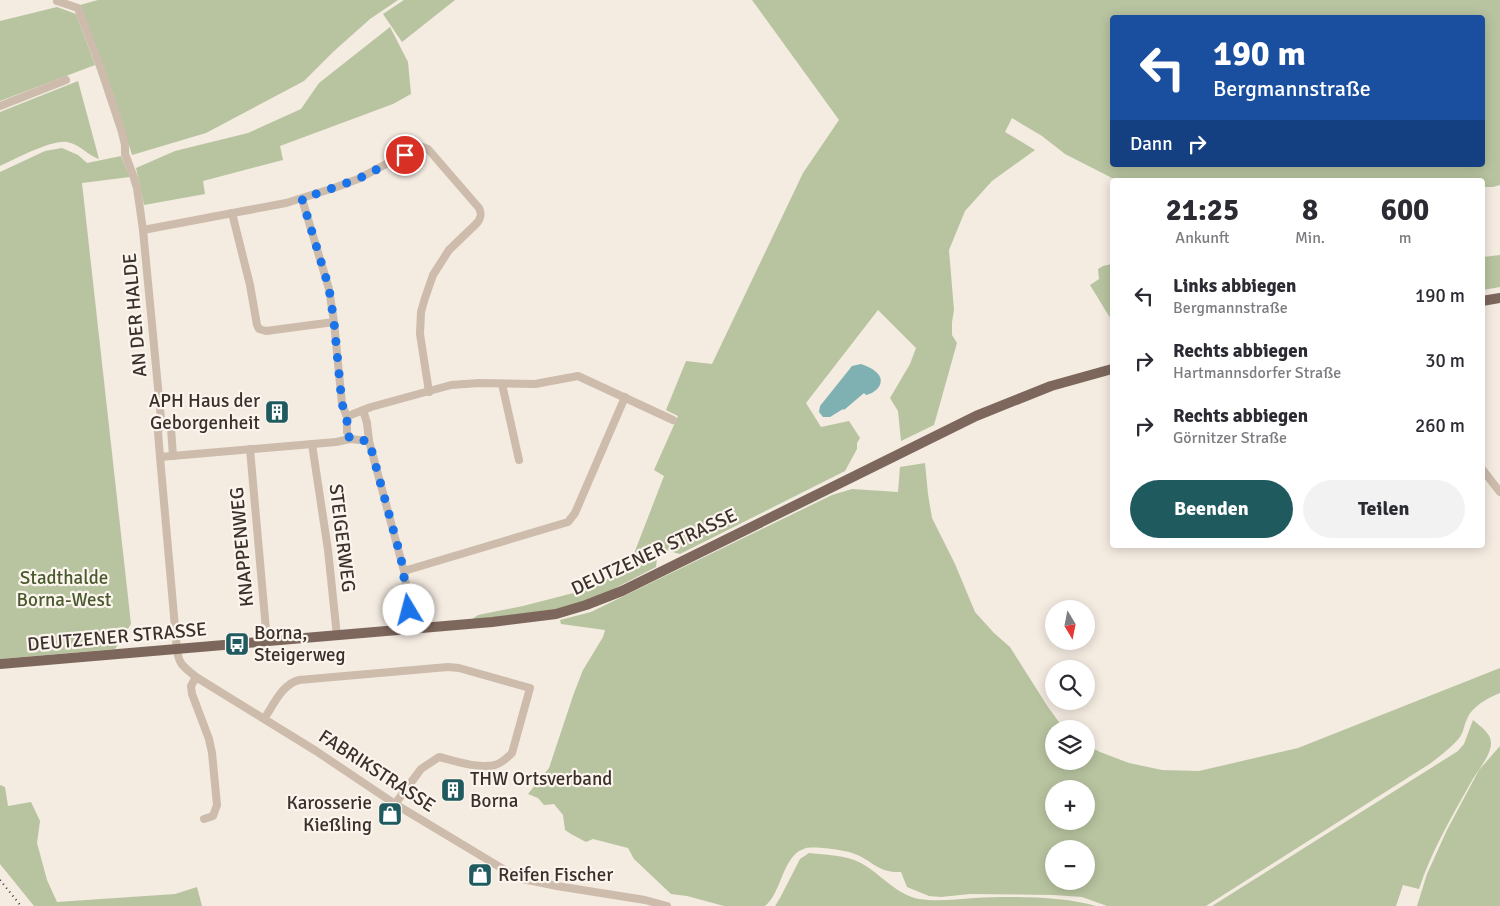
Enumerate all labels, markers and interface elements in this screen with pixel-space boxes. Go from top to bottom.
text: 190 m [1213,32,1306,75]
icon: left [1130,35,1195,100]
text: Bergmannstraße [1213,75,1371,102]
icon: right [1183,130,1211,158]
text: Dann [1130,132,1173,156]
pin [384,134,426,176]
icon: arrive [391,141,419,169]
text: 21:25 [1166,192,1239,229]
text: 8 [1302,192,1318,229]
text: 600 [1381,192,1429,229]
text: Ankunft [1175,228,1230,248]
text: Min. [1295,228,1325,248]
text: m [1399,228,1411,248]
street label: AN DER HALDE [118,252,152,378]
text: Links abbiegen [1173,274,1296,298]
icon: left [1130,282,1158,310]
text: 190 m [1415,284,1465,308]
text: Bergmannstraße [1173,298,1288,318]
text: Rechts abbiegen [1173,339,1308,363]
icon: right [1130,347,1158,375]
text: 30 m [1425,349,1465,373]
text: Hartmannsdorfer Straße [1173,363,1341,383]
place label: APH Haus der Geborgenheit [149,389,260,435]
building icon: APH Haus der Geborgenheit [264,399,290,425]
text: Rechts abbiegen [1173,404,1308,428]
icon: right [1130,412,1158,440]
text: 260 m [1415,414,1465,438]
text: Görnitzer Straße [1173,428,1287,448]
button: Beenden [1130,480,1293,538]
button: Teilen [1303,480,1465,538]
street label: STEIGERWEG [323,482,361,594]
street label: KNAPPENWEG [225,486,259,608]
street label: DEUTZENER STRASSE [567,503,741,601]
park label: Stadthalde Borna-West [17,566,112,612]
position arrow [382,583,434,635]
north arrow [1045,600,1095,650]
map controls [1045,600,1095,890]
street label: DEUTZENER STRASSE [26,617,208,657]
place label: Borna, Steigerweg [254,621,346,667]
bus stop icon: Borna, Steigerweg [224,631,250,657]
button: search [1045,660,1095,710]
button: layers [1045,720,1095,770]
street label: FABRIKSTRASSE [314,724,440,818]
place label: THW Ortsverband Borna [470,767,612,813]
building icon: THW Ortsverband Borna [440,777,466,803]
button: + [1045,780,1095,830]
place label: Karosserie Kießling [286,791,372,837]
shop icon: Karosserie Kießling [377,801,403,827]
button: − [1045,840,1095,890]
shop icon: Reifen Fischer [467,862,493,888]
place label: Reifen Fischer [498,863,613,887]

